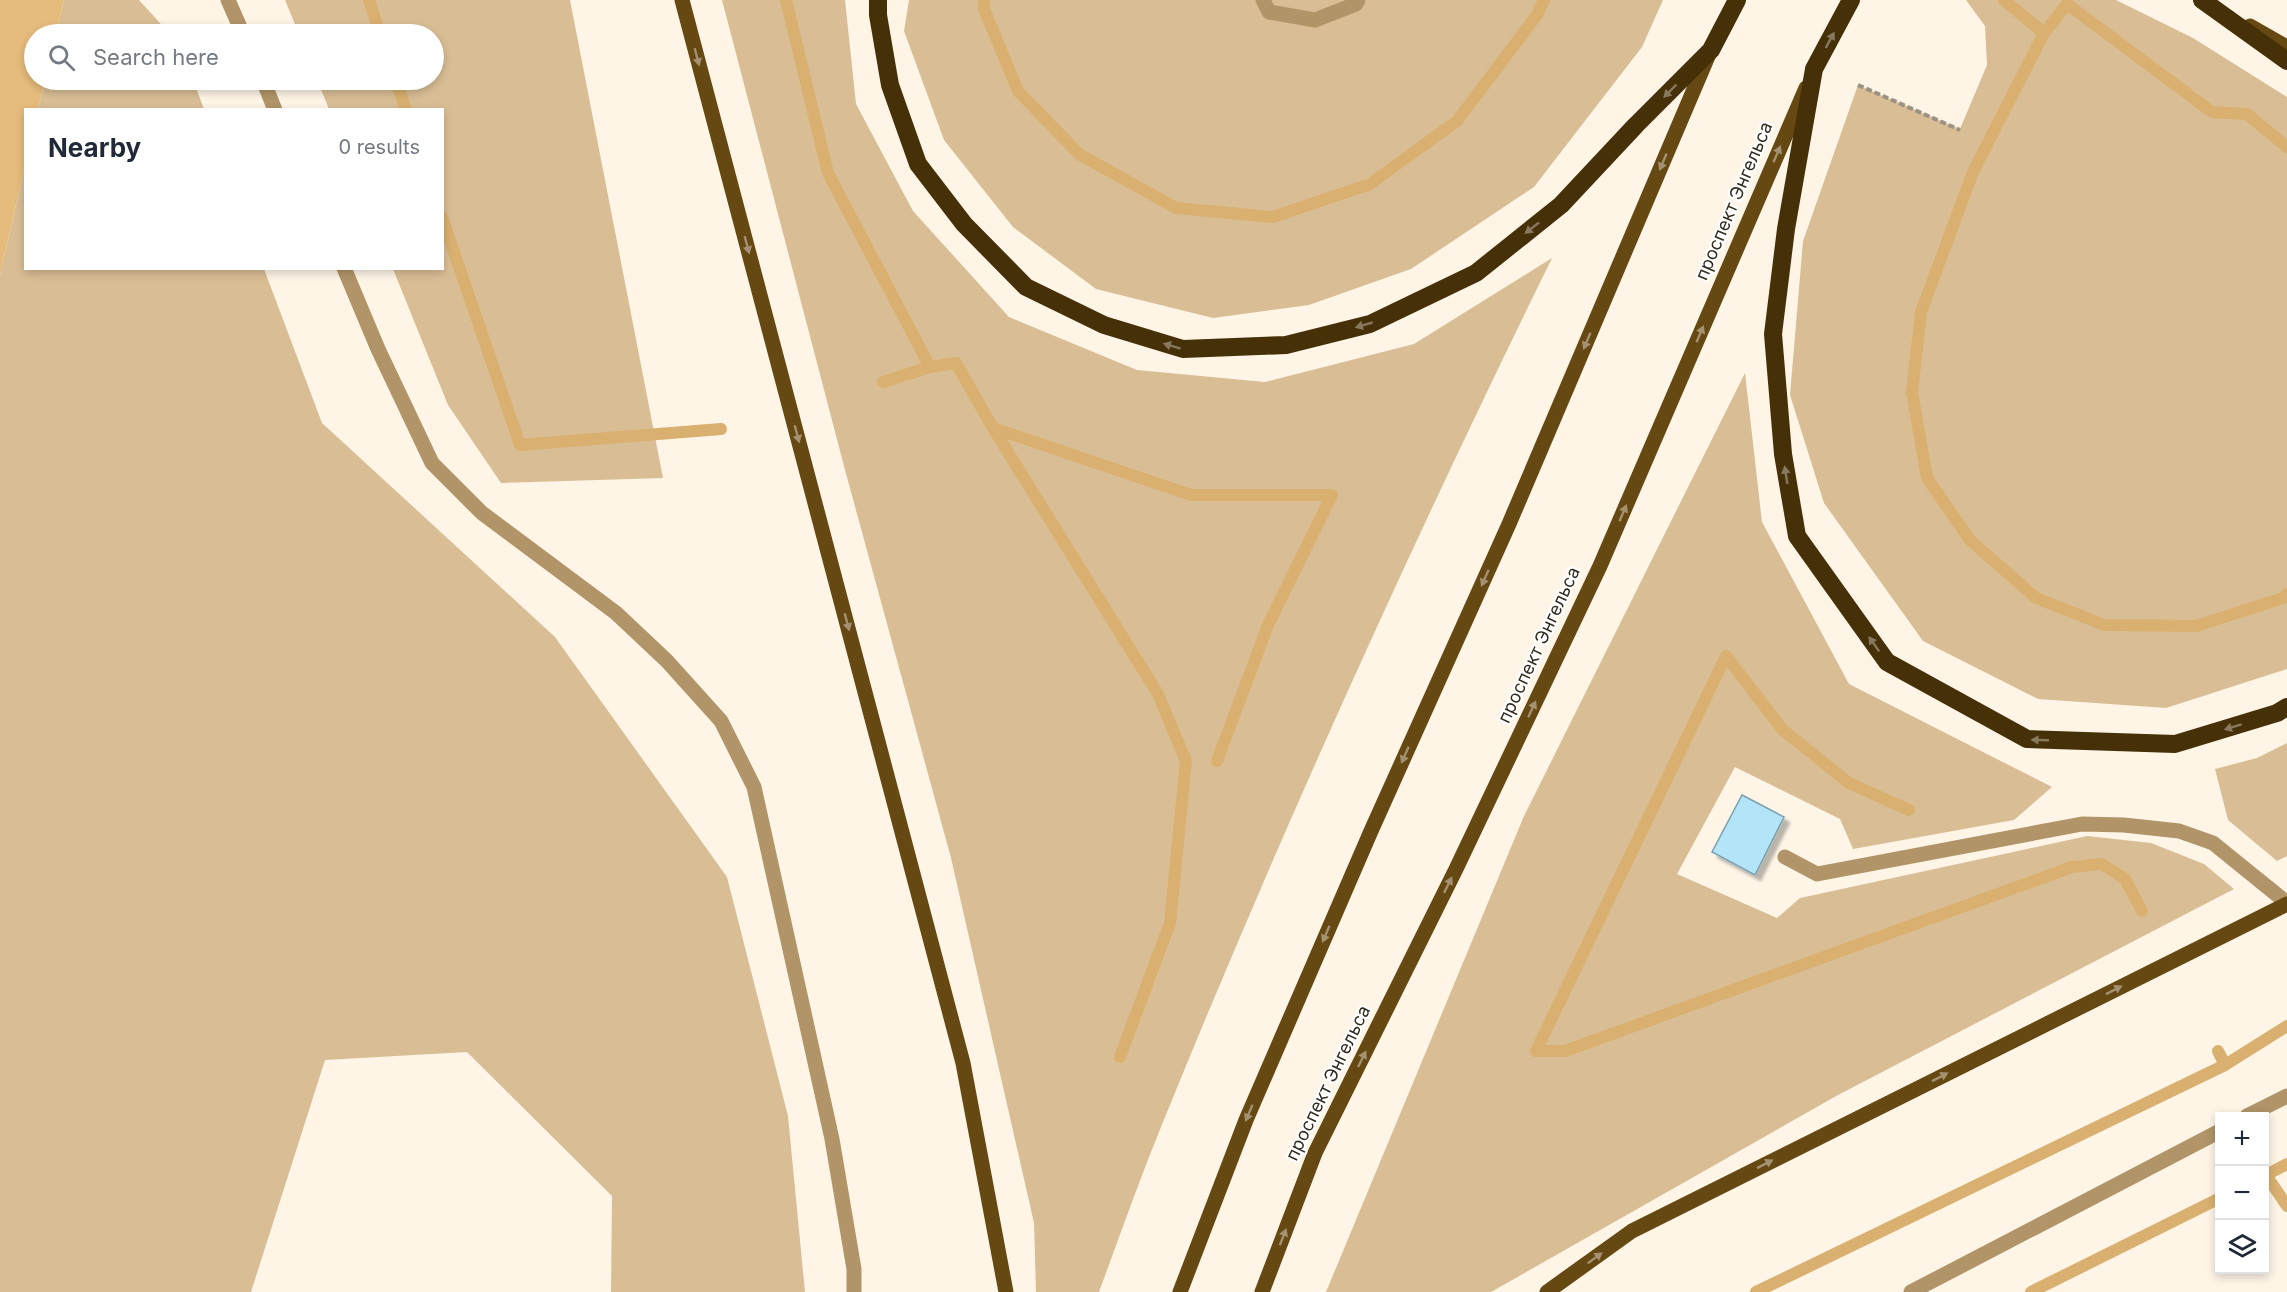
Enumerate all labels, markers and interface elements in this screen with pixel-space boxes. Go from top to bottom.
search box [24,24,444,90]
one-way arrow [1825,32,1834,49]
icon: search [45,41,78,74]
text: Search here [93,44,219,70]
one-way arrow [693,48,702,66]
one-way arrow [1663,84,1677,98]
street label: проспект Энгельса [1691,119,1776,283]
text: Nearby [48,132,141,163]
text: 0 results [338,135,420,159]
one-way arrow [1773,146,1782,163]
one-way arrow [1659,153,1668,170]
one-way arrow [1524,222,1539,234]
one-way arrow [743,236,752,254]
one-way arrow [1355,321,1373,330]
one-way arrow [1695,324,1705,342]
one-way arrow [1582,332,1591,350]
one-way arrow [1163,341,1181,350]
one-way arrow [792,424,802,443]
one-way arrow [1782,465,1791,484]
one-way arrow [1618,503,1628,521]
street label: проспект Энгельса [1493,563,1584,726]
one-way arrow [1480,569,1490,587]
one-way arrow [842,613,852,631]
one-way arrow [1868,637,1880,653]
one-way arrow [1528,700,1537,717]
one-way arrow [2223,723,2241,732]
one-way arrow [2031,735,2050,744]
one-way arrow [1400,747,1409,764]
one-way arrow [1444,876,1453,893]
one-way arrow [1321,925,1331,943]
one-way arrow [2106,986,2123,995]
street label: проспект Энгельса [1281,1002,1374,1164]
one-way arrow [1357,1051,1366,1068]
one-way arrow [1931,1073,1948,1082]
one-way arrow [1245,1105,1254,1122]
map controls [2215,1112,2269,1274]
button: + [2215,1112,2269,1166]
one-way arrow [1757,1160,1774,1169]
button: − [2215,1166,2269,1220]
button: layers [2215,1220,2269,1274]
one-way arrow [1278,1228,1288,1246]
one-way arrow [1586,1252,1602,1264]

